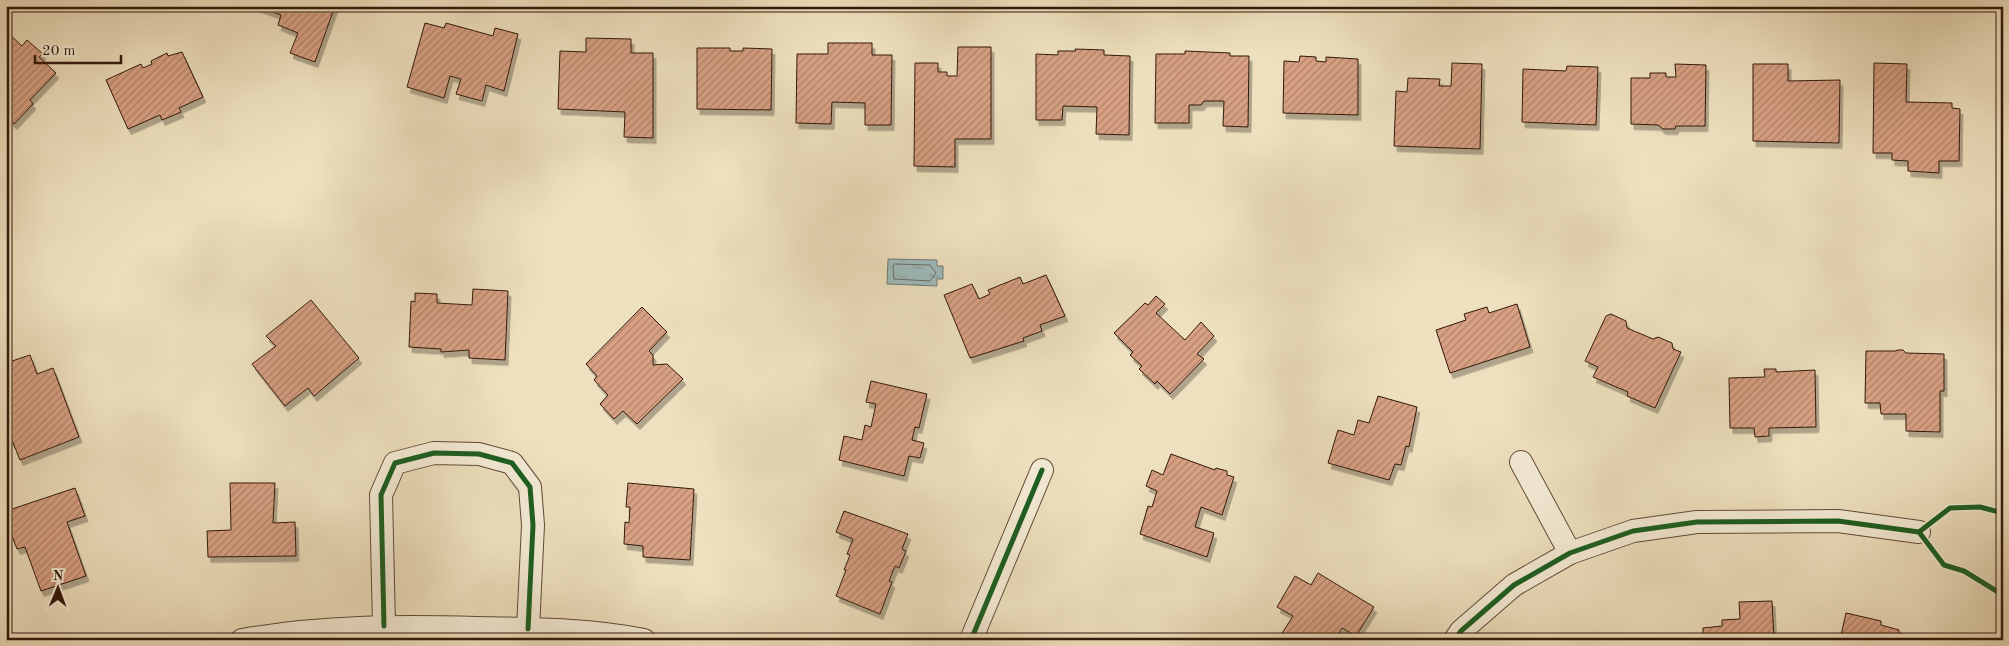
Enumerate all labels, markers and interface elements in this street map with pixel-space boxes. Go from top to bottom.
scale bar [35,32,121,64]
text: 20 m [42,44,76,59]
north arrow [32,564,82,614]
text: N [53,569,64,583]

